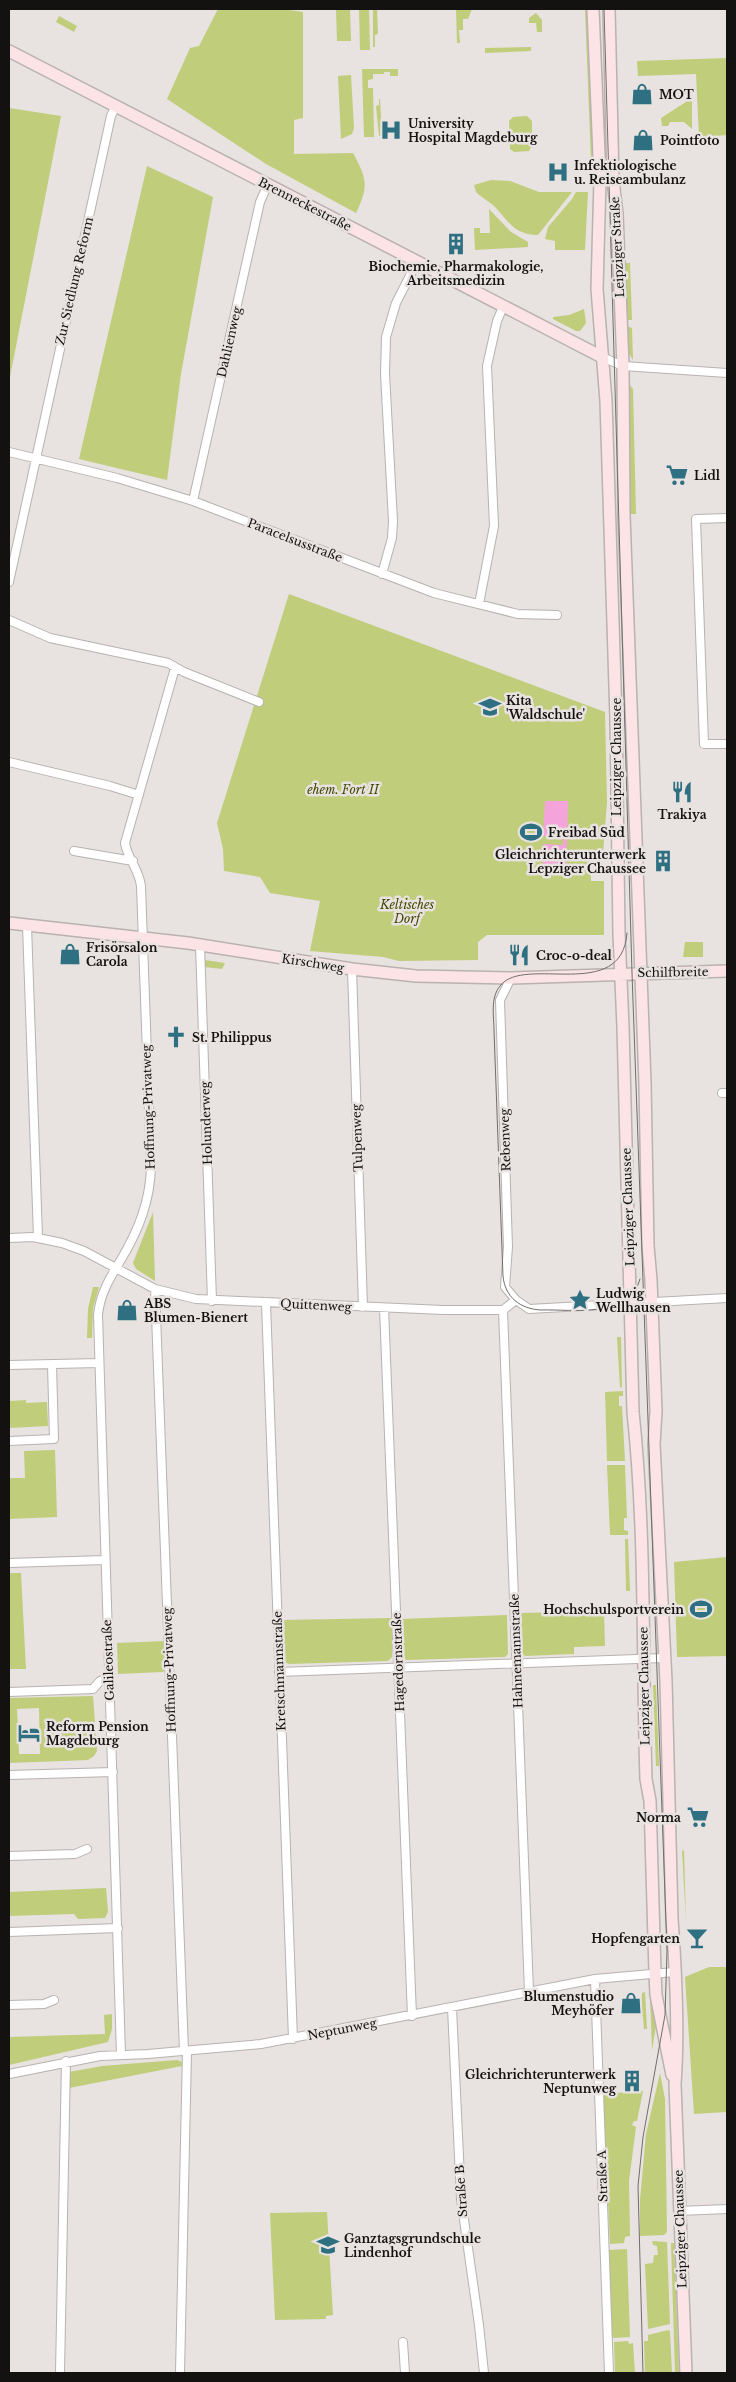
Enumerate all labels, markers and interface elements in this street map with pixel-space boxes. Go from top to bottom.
shop icon: MOT [629,81,655,107]
place label: MOT [659,87,694,102]
place label: University Hospital Magdeburg [408,116,538,145]
hospital icon: University Hospital Magdeburg [378,117,404,143]
shop icon: Pointfoto [630,127,656,153]
place label: Pointfoto [660,133,720,148]
place label: Infektiologische u. Reiseambulanz [574,158,686,187]
hospital icon: Infektiologische u. Reiseambulanz [545,159,571,185]
street label: Brenneckestraße [256,174,354,234]
street label: Leipziger Straße [607,196,627,298]
street label: Zur Siedlung Reform [52,215,96,347]
building icon: Biochemie, Pharmakologie, Arbeitsmedizin [443,231,469,257]
place label: Biochemie, Pharmakologie, Arbeitsmedizin [369,259,543,288]
street label: Dahlienweg [214,304,245,379]
supermarket icon: Lidl [664,462,690,488]
place label: Lidl [694,468,721,483]
street label: Paracelsusstraße [245,515,345,565]
place label: Kita 'Waldschule' [506,693,585,722]
school or university icon: Kita 'Waldschule' [477,694,503,720]
street label: Leipziger Chaussee [609,698,624,816]
restaurant icon: Trakiya [669,779,695,805]
park label: ehem. Fort II [307,782,380,797]
place label: Trakiya [657,807,707,822]
sports icon: Freibad Süd [518,819,544,845]
place label: Freibad Süd [548,825,625,840]
place label: Gleichrichterunterwerk Lepziger Chaussee [495,847,647,876]
building icon: Gleichrichterunterwerk Lepziger Chaussee [650,848,676,874]
park label: Keltisches Dorf [379,897,434,926]
place label: Frisörsalon Carola [86,940,158,969]
shop icon: Frisörsalon Carola [57,941,83,967]
restaurant icon: Croc-o-deal [506,942,532,968]
place label: Croc-o-deal [536,948,613,963]
street label: Kirschweg [281,951,346,975]
street label: Schilfbreite [637,964,709,980]
church icon: St. Philippus [163,1024,189,1050]
place label: St. Philippus [192,1030,272,1045]
street label: Hoffnung-Privatweg [138,1043,158,1170]
street label: Holunderweg [197,1080,215,1165]
street label: Tulpenweg [348,1103,366,1172]
street label: Rebenweg [496,1107,514,1172]
street label: Leipziger Chaussee [618,1147,638,1267]
place label: Ludwig Wellhausen [595,1286,671,1315]
place icon: Ludwig Wellhausen [567,1287,593,1313]
place label: ABS Blumen-Bienert [143,1296,248,1325]
street label: Quittenweg [280,1296,353,1314]
shop icon: ABS Blumen-Bienert [114,1297,140,1323]
street label: Hahnemannstraße [506,1593,525,1709]
sports icon: Hochschulsportverein [688,1596,714,1622]
place label: Hochschulsportverein [543,1602,684,1617]
street label: Hoffnung-Privatweg [159,1606,179,1733]
street label: Kretschmannstraße [269,1611,289,1731]
street label: Hagedornstraße [389,1612,407,1712]
street label: Galileostraße [99,1619,117,1701]
street label: Leipziger Chaussee [635,1626,653,1745]
place label: Reform Pension Magdeburg [46,1719,149,1748]
hotel icon: Reform Pension Magdeburg [16,1720,42,1746]
supermarket icon: Norma [685,1804,711,1830]
place label: Norma [636,1810,681,1825]
bar icon: Hopfengarten [684,1925,710,1951]
place label: Hopfengarten [591,1931,680,1946]
place label: Blumenstudio Meyhöfer [523,1989,614,2018]
shop icon: Blumenstudio Meyhöfer [618,1990,644,2016]
street label: Neptunweg [306,2015,379,2043]
place label: Gleichrichterunterwerk Neptunweg [465,2067,617,2096]
building icon: Gleichrichterunterwerk Neptunweg [619,2068,645,2094]
street label: Straße A [594,2149,610,2202]
street label: Straße B [452,2164,470,2218]
street label: Leipziger Chaussee [670,2169,690,2289]
place label: Ganztagsgrundschule Lindenhof [344,2231,481,2260]
school or university icon: Ganztagsgrundschule Lindenhof [315,2232,341,2258]

